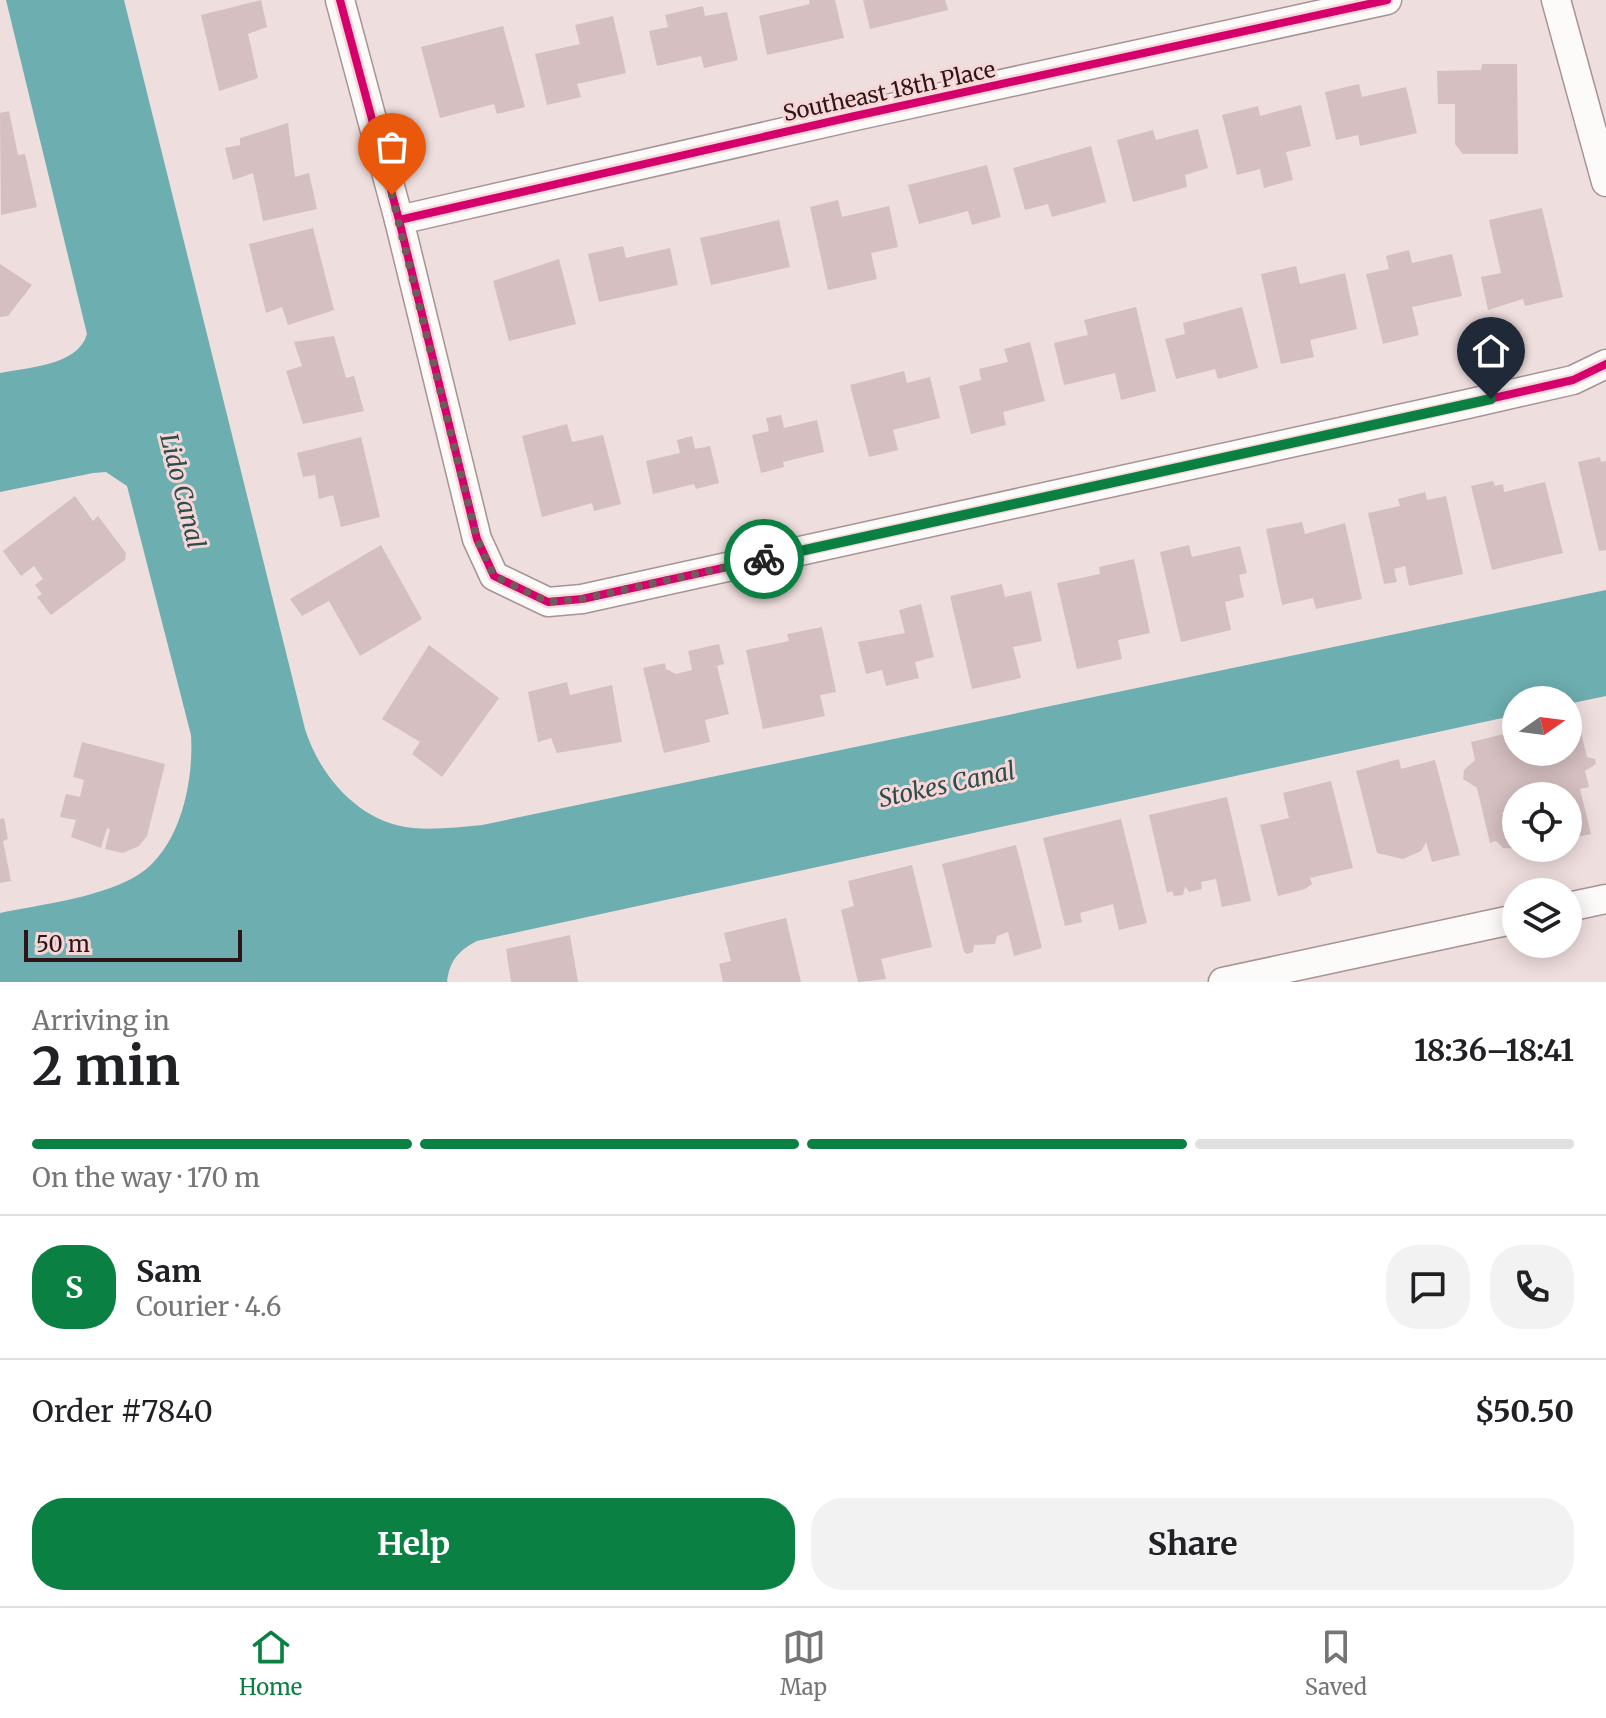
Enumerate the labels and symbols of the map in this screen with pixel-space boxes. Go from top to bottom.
street label: Southeast 18th Place [780,55,998,127]
pin [358,113,426,195]
pin [1457,317,1525,399]
water label: Lido Canal [153,430,212,552]
courier [724,519,804,599]
north arrow [1502,686,1582,766]
water label: Stokes Canal [876,755,1018,814]
scale bar [24,926,242,962]

